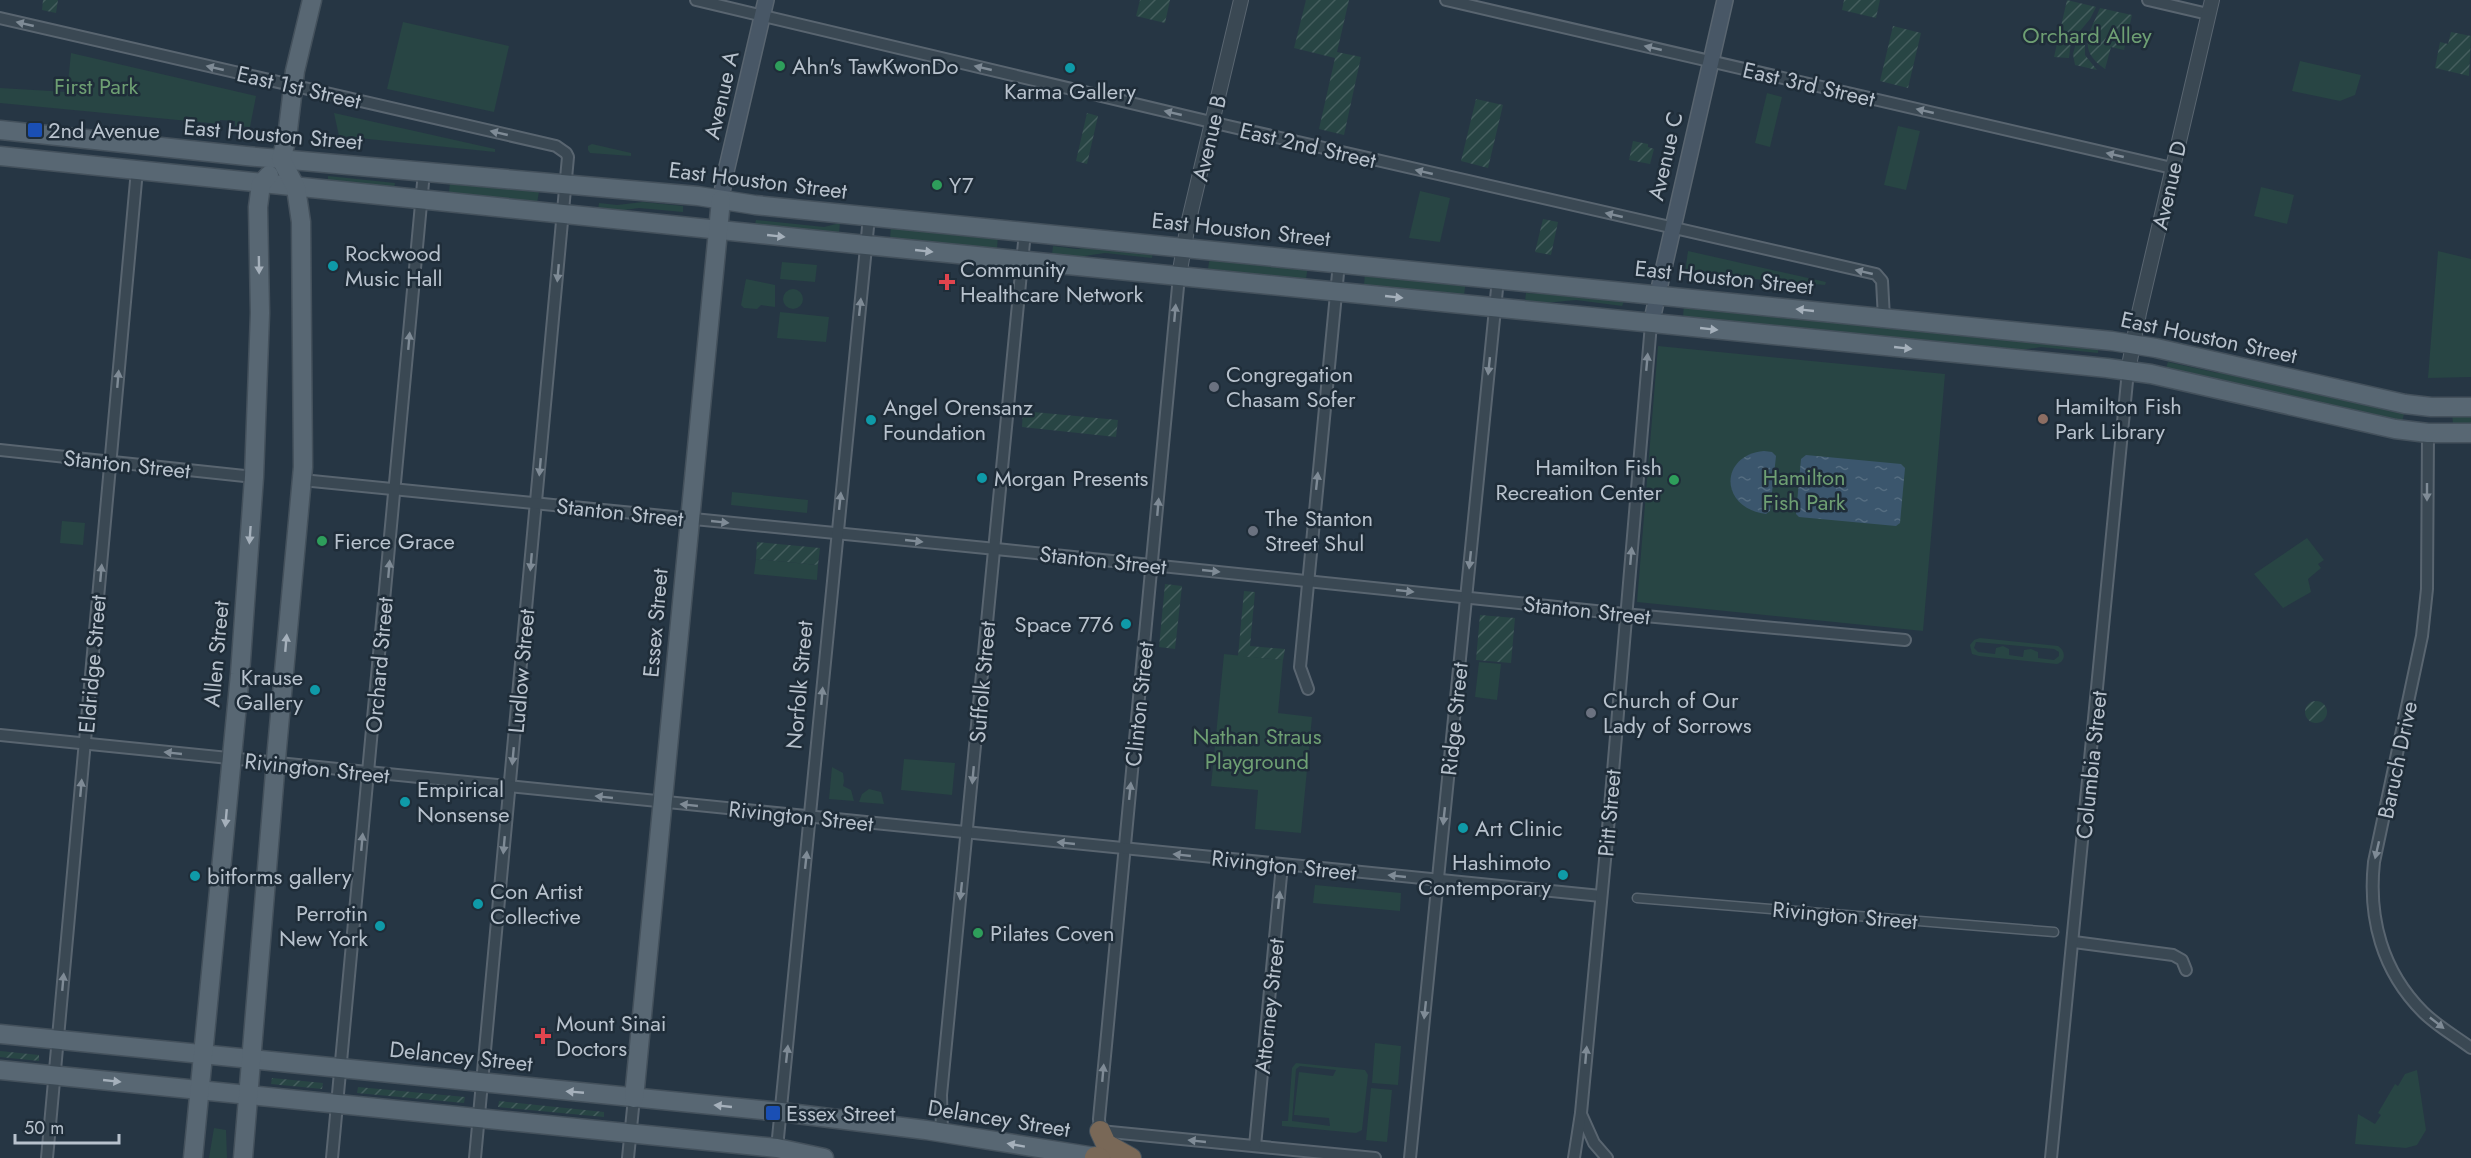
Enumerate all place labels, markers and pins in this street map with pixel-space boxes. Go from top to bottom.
place label: Ahn's TawKwonDo [792,50,958,82]
marker: Ahn's TawKwonDo [773,59,787,73]
marker: Karma Gallery [1063,61,1077,75]
place label: Karma Gallery [1004,75,1136,107]
place label: 2nd Avenue [48,114,160,146]
marker: 2nd Avenue [26,121,44,139]
place label: Y7 [949,169,974,201]
marker: Y7 [930,178,944,192]
place label: Rockwood Music Hall [345,237,443,294]
place label: Community Healthcare Network [960,253,1144,310]
marker: Rockwood Music Hall [326,259,340,273]
marker: Community Healthcare Network [938,273,956,291]
place label: Congregation Chasam Sofer [1226,358,1356,415]
marker: Congregation Chasam Sofer [1207,380,1221,394]
place label: Hamilton Fish Park Library [2055,390,2182,447]
place label: Angel Orensanz Foundation [883,391,1033,448]
marker: Hamilton Fish Park Library [2036,412,2050,426]
marker: Angel Orensanz Foundation [864,413,878,427]
place label: Hamilton Fish Recreation Center [1495,451,1662,508]
place label: Morgan Presents [994,462,1149,494]
marker: Morgan Presents [975,471,989,485]
marker: Hamilton Fish Recreation Center [1667,473,1681,487]
place label: The Stanton Street Shul [1265,502,1373,559]
marker: The Stanton Street Shul [1246,524,1260,538]
place label: Fierce Grace [334,525,455,557]
marker: Fierce Grace [315,534,329,548]
place label: Space 776 [1015,608,1114,640]
marker: Space 776 [1119,617,1133,631]
place label: Krause Gallery [236,661,303,718]
marker: Krause Gallery [308,683,322,697]
place label: Church of Our Lady of Sorrows [1603,684,1752,741]
marker: Church of Our Lady of Sorrows [1584,706,1598,720]
place label: Empirical Nonsense [417,773,510,830]
marker: Empirical Nonsense [398,795,412,809]
place label: Art Clinic [1475,812,1563,844]
marker: Art Clinic [1456,821,1470,835]
place label: Hashimoto Contemporary [1418,846,1551,903]
place label: bitforms gallery [207,860,352,892]
marker: Hashimoto Contemporary [1556,868,1570,882]
marker: bitforms gallery [188,869,202,883]
place label: Con Artist Collective [490,875,583,932]
place label: Perrotin New York [279,897,368,954]
marker: Con Artist Collective [471,897,485,911]
place label: Pilates Coven [990,917,1114,949]
marker: Perrotin New York [373,919,387,933]
marker: Pilates Coven [971,926,985,940]
place label: Mount Sinai Doctors [556,1007,666,1064]
marker: Mount Sinai Doctors [534,1027,552,1045]
place label: Essex Street [786,1097,896,1129]
marker: Essex Street [764,1104,782,1122]

